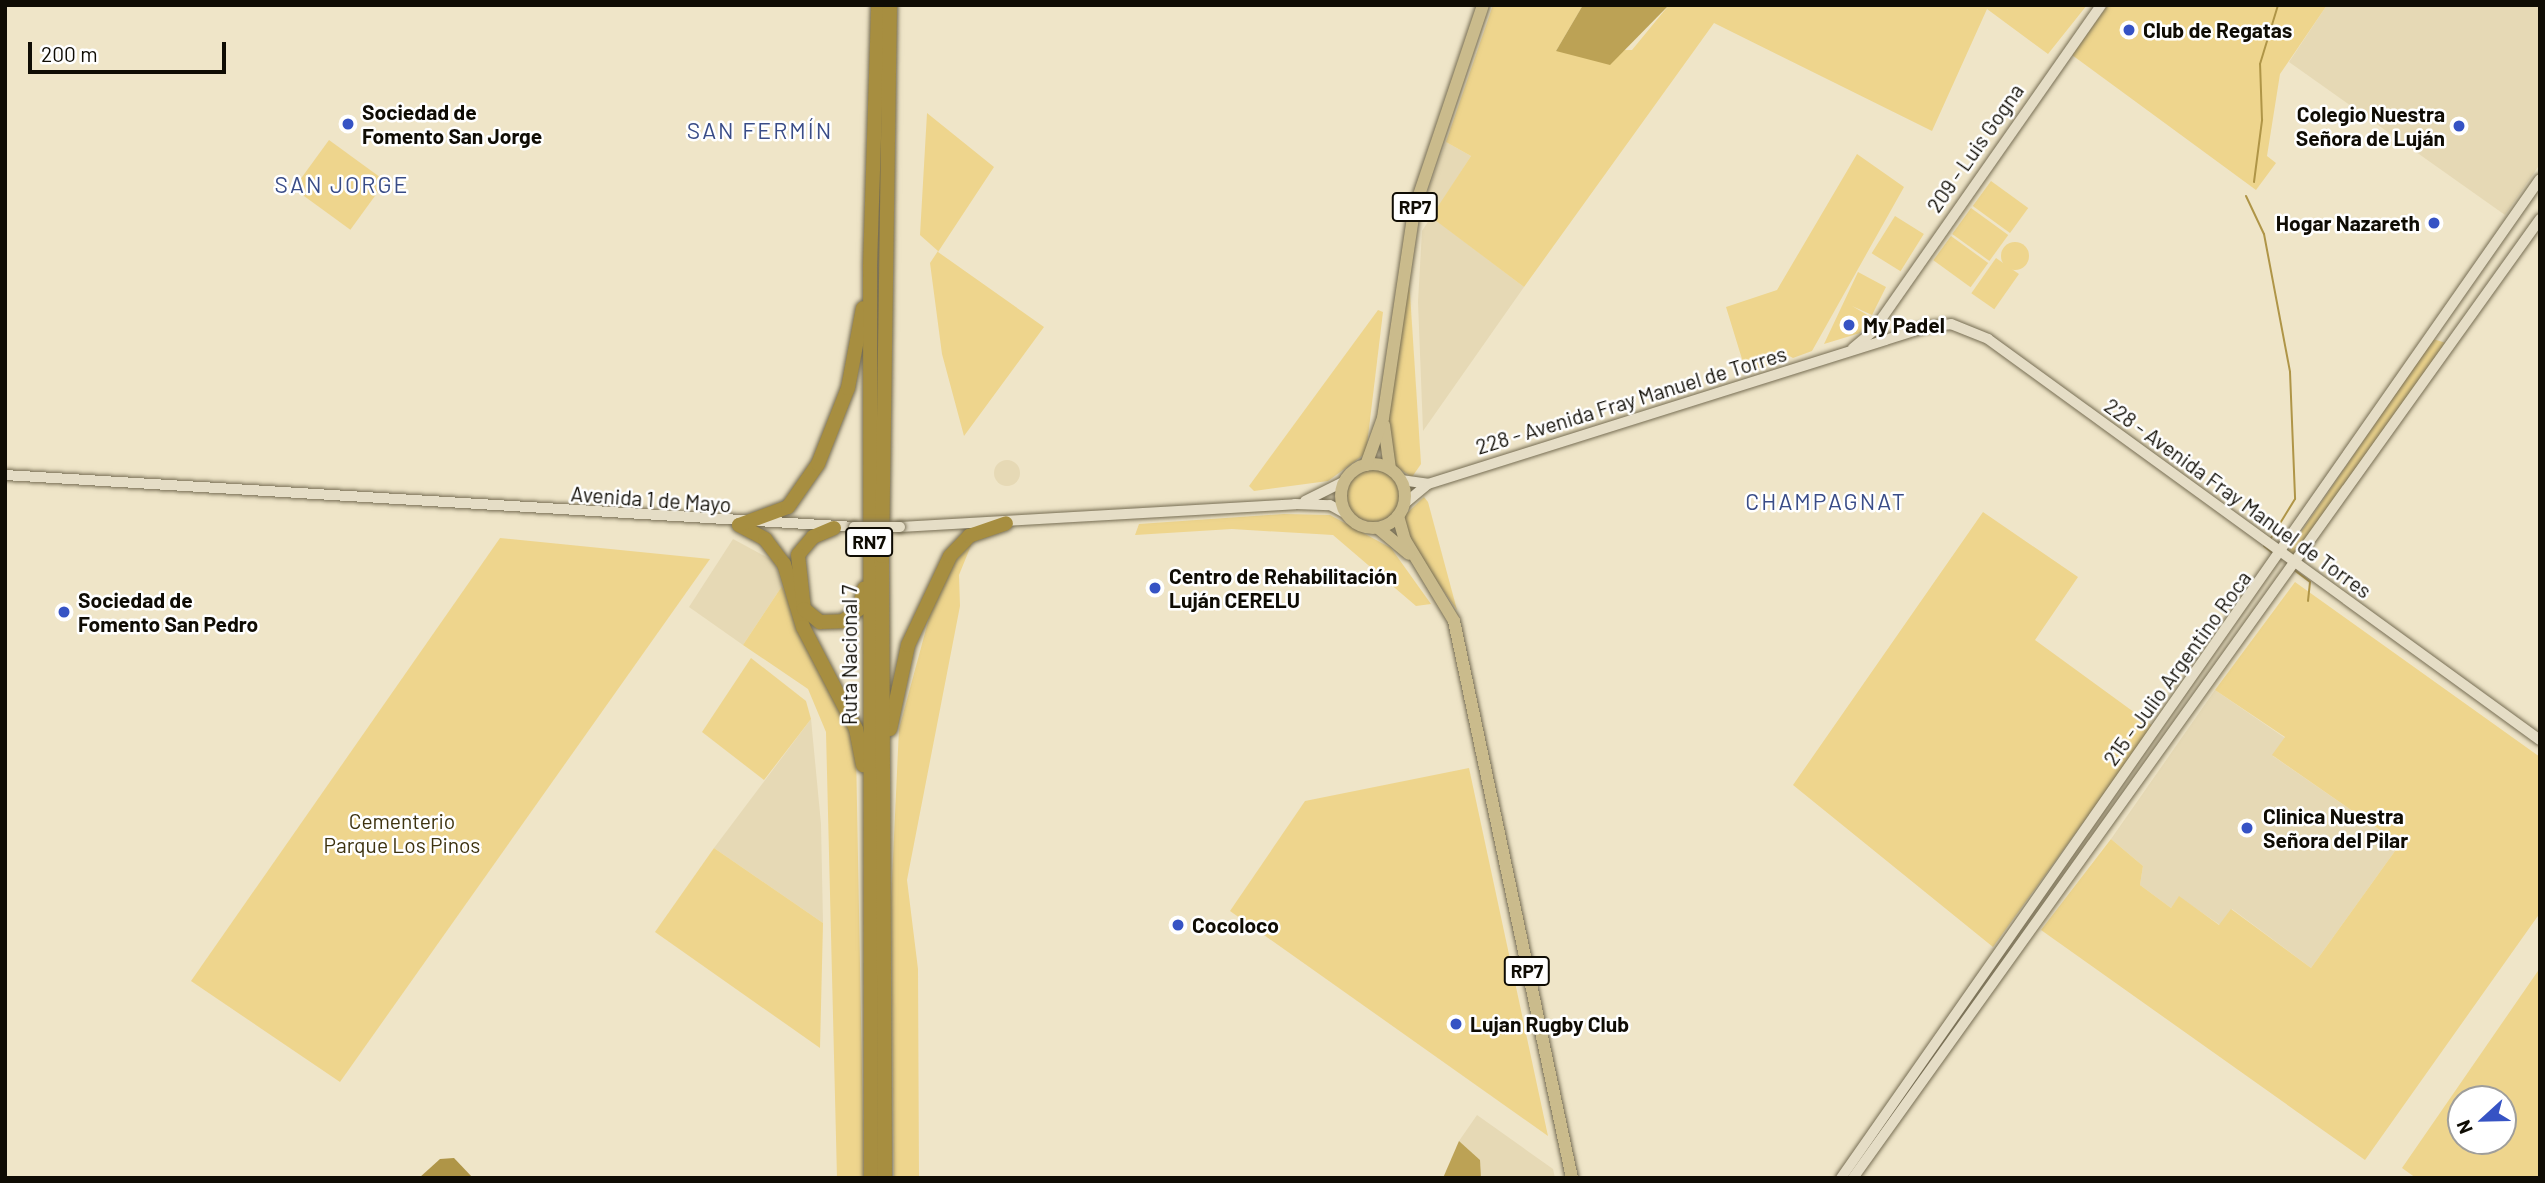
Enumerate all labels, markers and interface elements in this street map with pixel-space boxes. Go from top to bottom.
place label: Club de Regatas [2143,17,2292,43]
marker: Club de Regatas [2121,22,2137,38]
scale bar [32,28,229,72]
text: 200 m [41,41,98,66]
street label: 209 - Luis Gogna [1921,79,2029,217]
place label: Sociedad de Fomento San Jorge [362,99,542,149]
place label: Colegio Nuestra Señora de Luján [2296,101,2445,151]
marker: Sociedad de Fomento San Jorge [340,116,356,132]
district label: SAN FERMÍN [688,116,832,144]
marker: Colegio Nuestra Señora de Luján [2451,118,2467,134]
district label: SAN JORGE [276,170,408,198]
road number: RP7 [1390,192,1440,223]
place label: Hogar Nazareth [2276,210,2420,236]
marker: Hogar Nazareth [2426,215,2442,231]
place label: My Padel [1863,312,1945,338]
marker: My Padel [1841,317,1857,333]
street label: 228 - Avenida Fray Manuel de Torres [1473,341,1789,459]
street label: 228 - Avenida Fray Manuel de Torres [2100,393,2376,603]
street label: Avenida 1 de Mayo [570,481,732,517]
district label: CHAMPAGNAT [1746,487,1906,515]
road number: RN7 [844,526,894,558]
place label: Centro de Rehabilitación Luján CERELU [1169,563,1397,613]
street label: 215 - Julio Argentino Roca [2098,566,2256,770]
marker: Centro de Rehabilitación Luján CERELU [1147,580,1163,596]
street label: Ruta Nacional 7 [836,585,862,725]
place label: Sociedad de Fomento San Pedro [78,587,258,637]
marker: Sociedad de Fomento San Pedro [56,604,72,620]
place label: Clinica Nuestra Señora del Pilar [2263,803,2408,853]
park label: Cementerio Parque Los Pinos [324,808,480,858]
marker: Clinica Nuestra Señora del Pilar [2237,818,2257,838]
place label: Cocoloco [1192,912,1279,938]
marker: Cocoloco [1170,917,1186,933]
road number: RP7 [1502,956,1552,987]
place label: Lujan Rugby Club [1470,1011,1629,1037]
marker: Lujan Rugby Club [1448,1016,1464,1032]
north arrow [2447,1085,2517,1155]
text: N [2451,1117,2477,1137]

